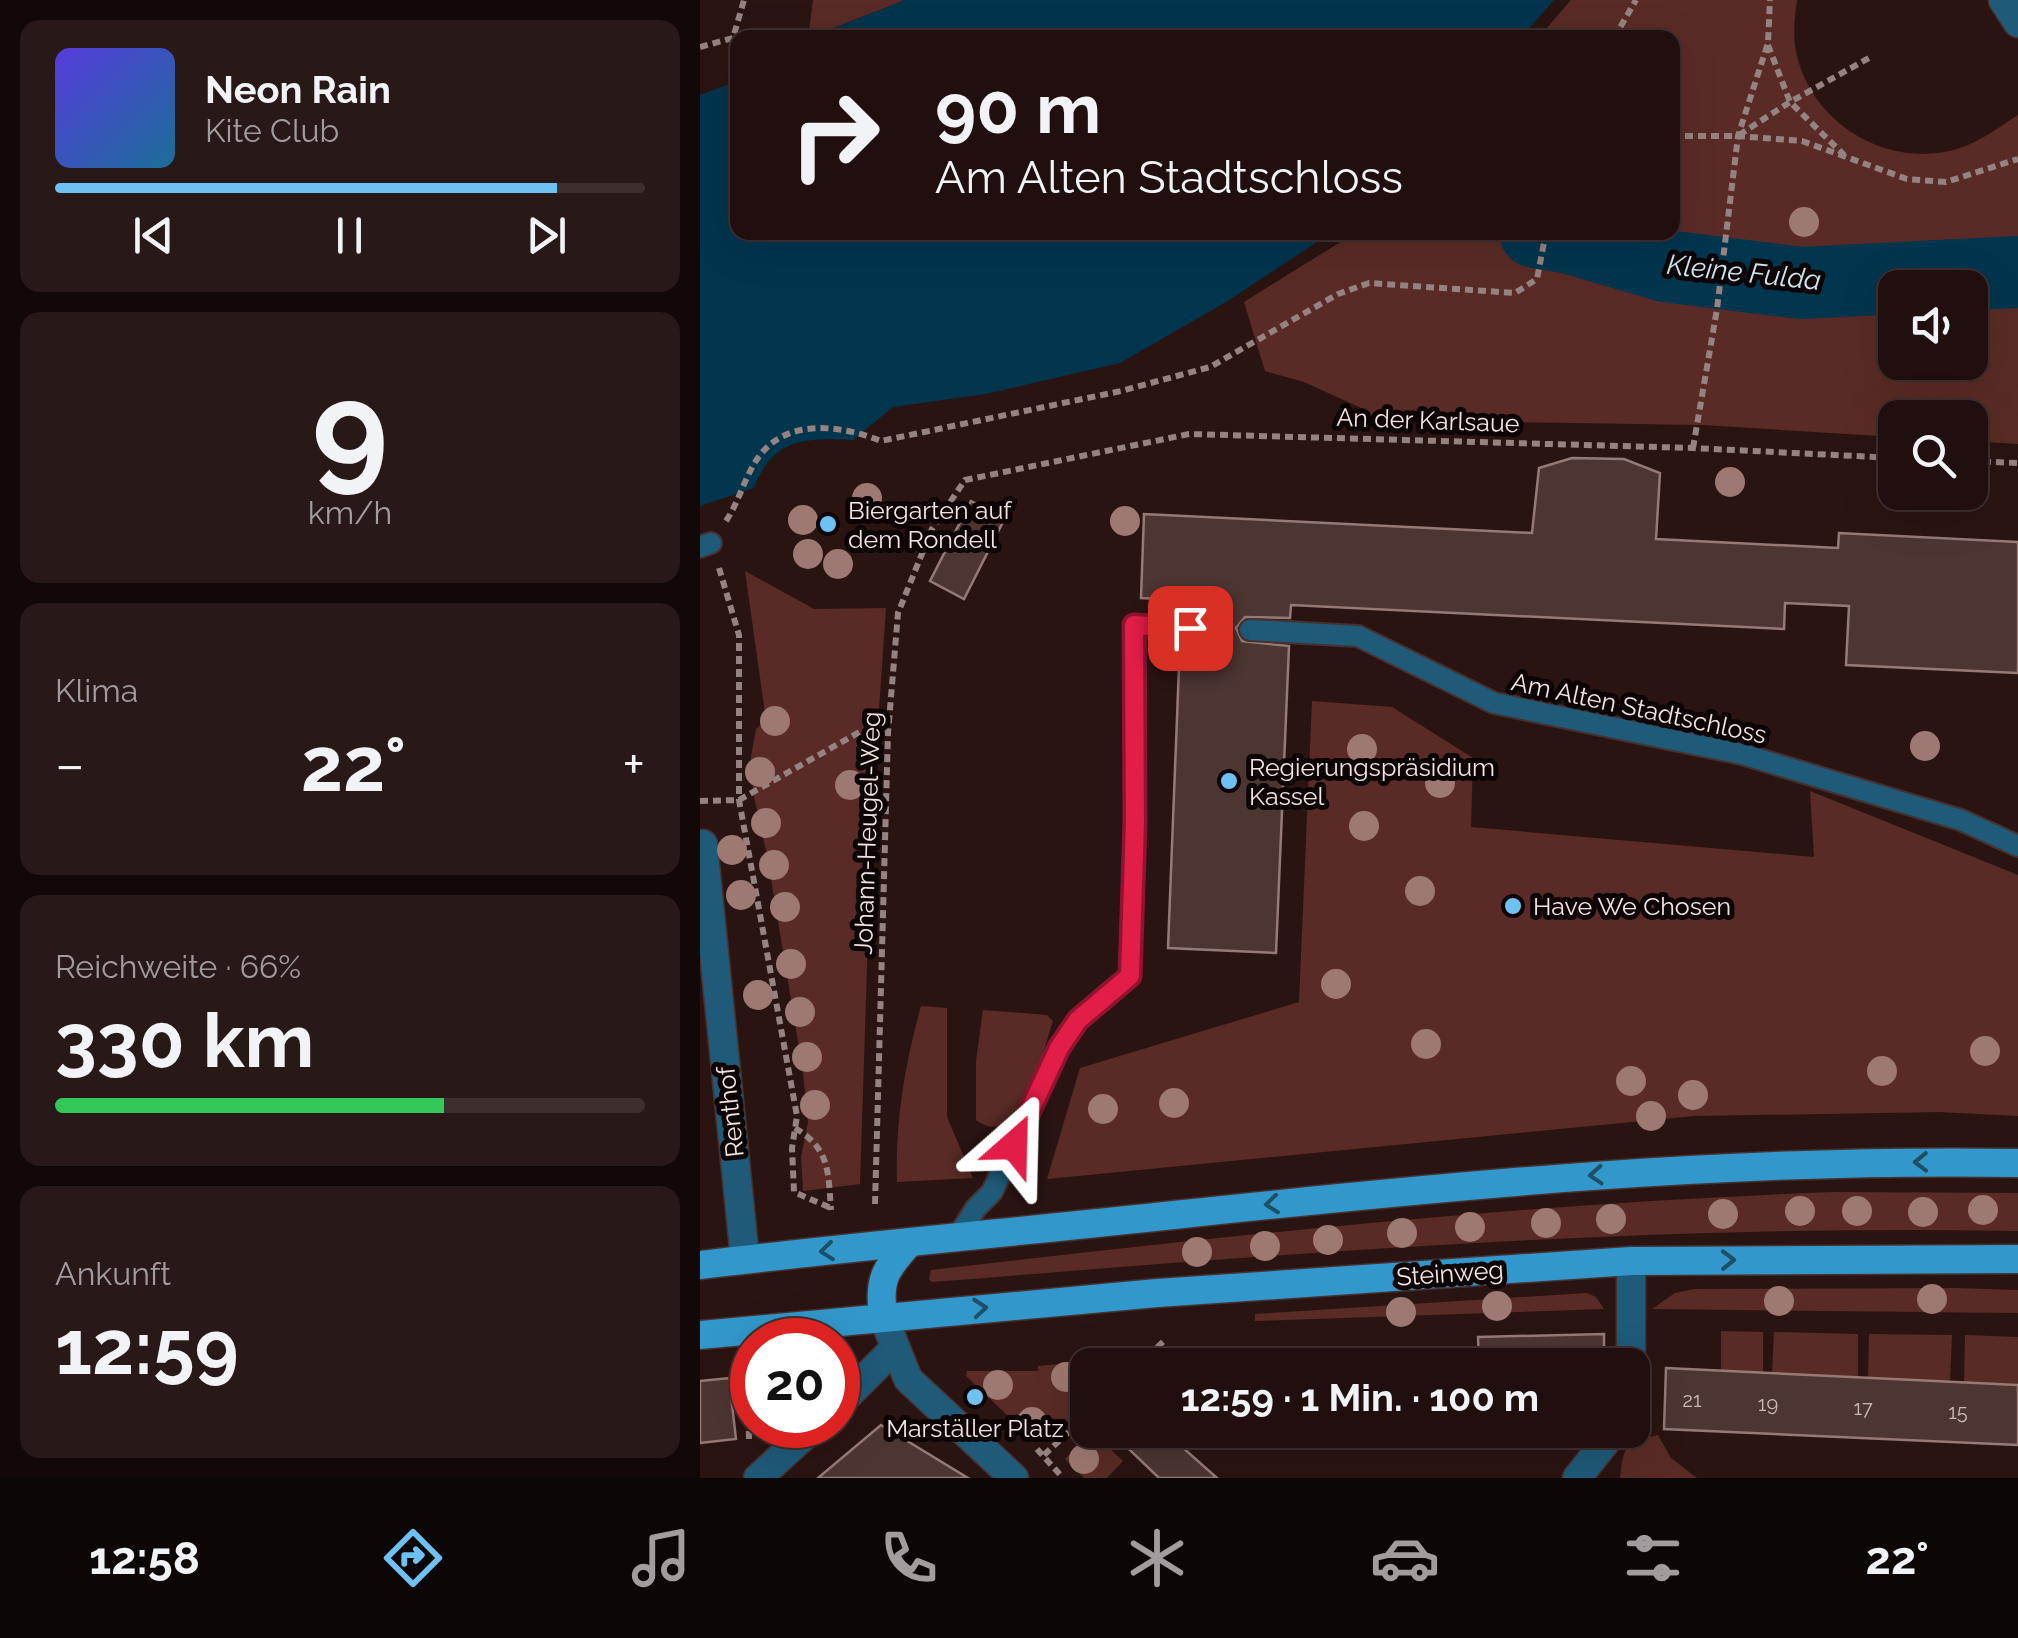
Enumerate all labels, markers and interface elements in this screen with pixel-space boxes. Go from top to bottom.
text: Neon Rain [205,67,391,112]
text: 90 m [935,67,1101,149]
icon: right [770,70,900,200]
text: Kite Club [205,112,339,149]
text: Am Alten Stadtschloss [935,151,1403,204]
icon: previous [126,208,181,263]
icon: pause [322,208,377,263]
icon: next [519,208,574,263]
water label: Kleine Fulda [1665,248,1823,297]
map controls [1878,270,1988,510]
button: sound [1878,270,1988,380]
text: 9 [312,353,388,505]
button: search [1878,400,1988,510]
street label: An der Karlsaue [1336,402,1520,438]
text: km/h [308,494,392,531]
place label: Biergarten auf dem Rondell [848,495,1013,554]
marker: Biergarten auf dem Rondell [817,513,839,535]
pin [1148,586,1233,671]
icon: arrive [1163,601,1218,656]
street label: Am Alten Stadtschloss [1509,666,1769,750]
text: Klima [55,672,138,709]
street label: Johann-Heugel-Weg [848,711,886,955]
text: 22° [301,720,406,809]
text: − [55,732,85,797]
text: + [622,732,645,797]
place label: Regierungspräsidium Kassel [1249,752,1495,811]
marker: Regierungspräsidium Kassel [1218,770,1240,792]
place label: Have We Chosen [1533,891,1731,921]
marker: Have We Chosen [1502,895,1524,917]
text: Reichweite · 66% [55,948,301,985]
text: 330 km [55,996,314,1085]
street label: Renthof [710,1063,750,1159]
position arrow [962,1093,1066,1197]
one-way arrow [1912,1151,1928,1172]
one-way arrow [1587,1164,1603,1185]
one-way arrow [1264,1193,1280,1215]
one-way arrow [818,1239,834,1261]
one-way arrow [1722,1249,1737,1271]
street label: Steinweg [1395,1254,1505,1292]
text: Ankunft [55,1255,171,1292]
one-way arrow [972,1297,988,1319]
text: 12:59 [55,1303,239,1392]
speed limit sign: 20 [730,1318,860,1448]
text: 12:59 · 1 Min. · 100 m [1181,1375,1539,1420]
marker: Marställer Platz [964,1386,986,1408]
house number: 21 [1683,1388,1702,1412]
house number: 19 [1758,1392,1778,1416]
house number: 17 [1853,1396,1873,1420]
house number: 15 [1948,1400,1968,1424]
place label: Marställer Platz [886,1413,1064,1443]
icon: directions [378,1523,448,1593]
icon: music [626,1523,696,1593]
icon: phone [874,1523,944,1593]
icon: climate [1122,1523,1192,1593]
icon: car [1370,1523,1440,1593]
icon: filters [1618,1523,1688,1593]
text: 12:58 [89,1532,200,1585]
text: 22° [1866,1532,1929,1585]

